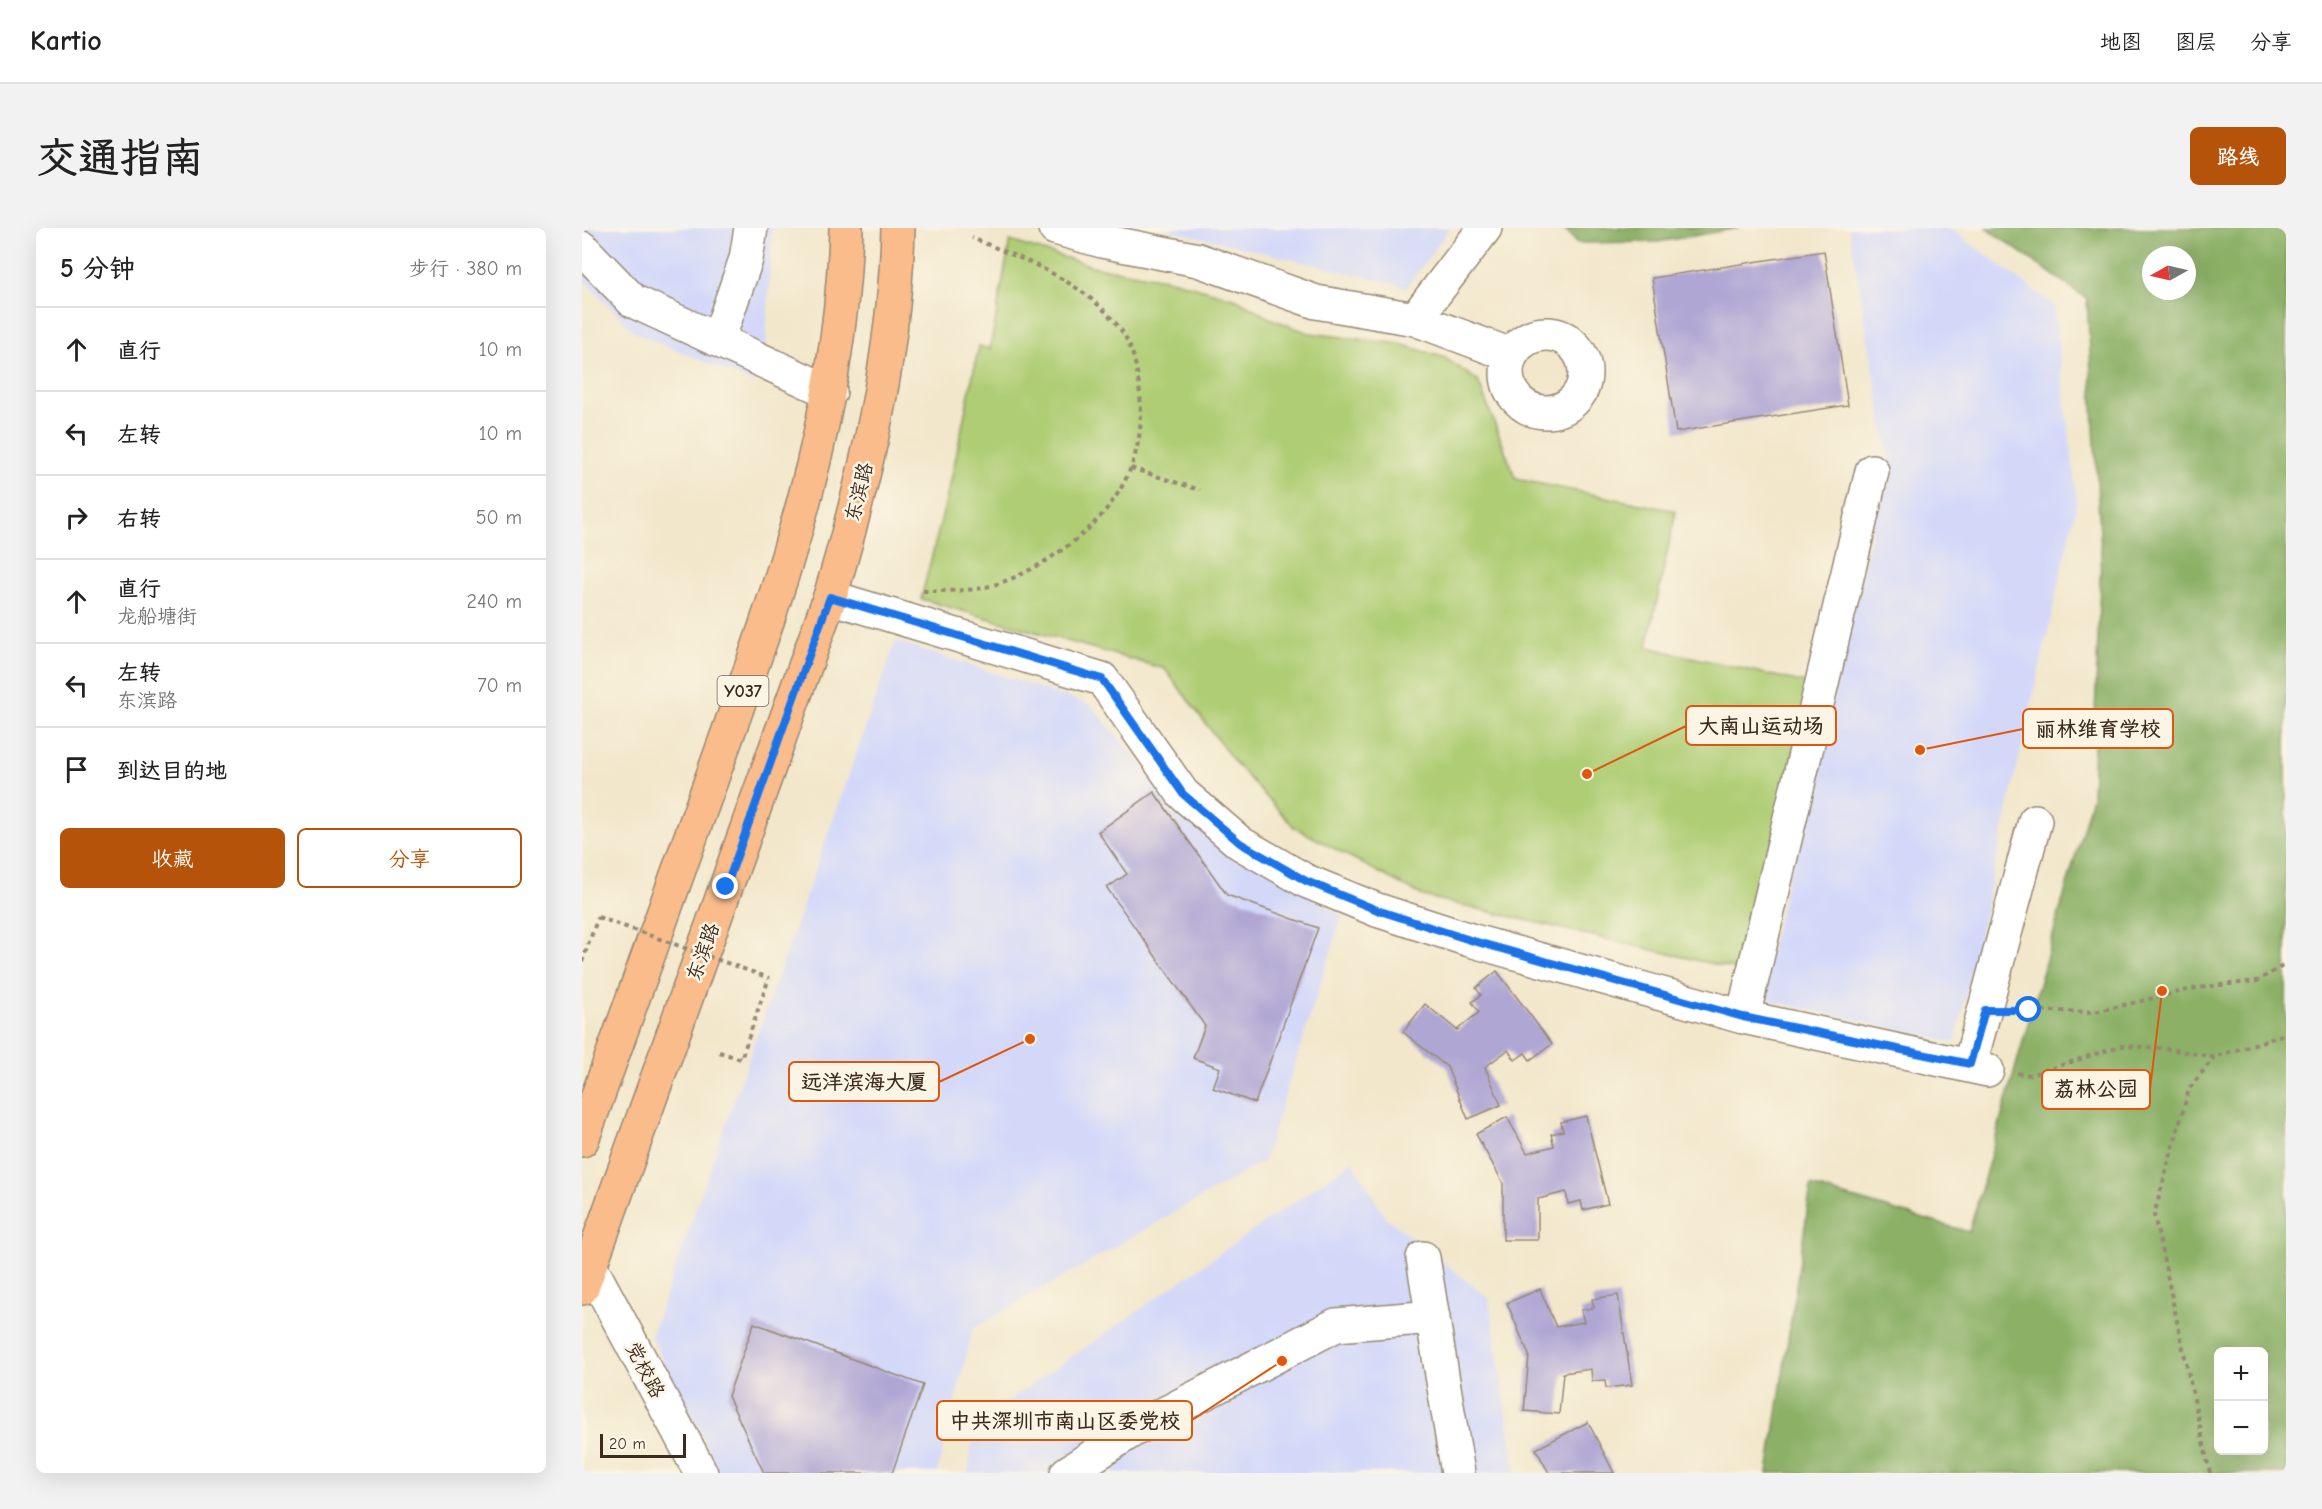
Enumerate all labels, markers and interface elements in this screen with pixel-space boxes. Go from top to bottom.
text: Kartio [30,25,102,57]
text: 地图 [2100,30,2142,54]
text: 图层 [2175,30,2217,54]
text: 分享 [2250,30,2292,54]
button: 路线 [2190,127,2286,185]
text: 交通指南 [36,134,204,183]
north arrow [2142,246,2196,300]
text: 5 分钟 [60,254,135,284]
text: 步行 · 380 m [409,257,522,280]
icon: ahead [60,333,93,366]
text: 直行 [117,338,161,364]
text: 10 m [479,338,522,361]
icon: left [60,417,93,450]
text: 左转 [117,422,161,448]
text: 10 m [479,422,522,445]
street label: 东滨路 [841,459,878,524]
icon: right [60,501,93,534]
text: 右转 [117,506,161,532]
text: 50 m [476,506,522,529]
text: 直行 [117,576,161,602]
icon: ahead [60,585,93,618]
text: 240 m [467,590,522,613]
text: 龙船塘街 [117,605,197,628]
text: 左转 [117,660,161,686]
icon: left [60,669,93,702]
text: 70 m [477,674,522,697]
road number: Y037 [718,676,768,706]
text: 东滨路 [117,689,177,712]
callout: 大南山运动场 [1686,706,1836,745]
callout: 丽林维育学校 [2023,709,2173,748]
text: 大南山运动场 [1698,714,1824,738]
text: 丽林维育学校 [2035,717,2161,741]
icon: arrive [60,753,93,786]
text: 到达目的地 [117,758,227,784]
button: 收藏 [60,828,285,888]
button: 分享 [297,828,522,888]
route end [712,873,738,899]
street label: 东滨路 [682,919,724,984]
route start [2015,996,2041,1022]
callout: 远洋滨海大厦 [789,1062,939,1101]
text: 远洋滨海大厦 [801,1070,927,1094]
callout: 荔林公园 [2042,1070,2150,1109]
text: 荔林公园 [2054,1077,2138,1101]
street label: 党校路 [621,1338,670,1403]
map controls [2214,1347,2268,1455]
button: + [2214,1347,2268,1401]
callout: 中共深圳市南山区委党校 [937,1401,1192,1440]
button: − [2214,1401,2268,1455]
text: 中共深圳市南山区委党校 [950,1409,1181,1433]
scale bar [600,1431,686,1458]
text: 20 m [609,1435,646,1453]

